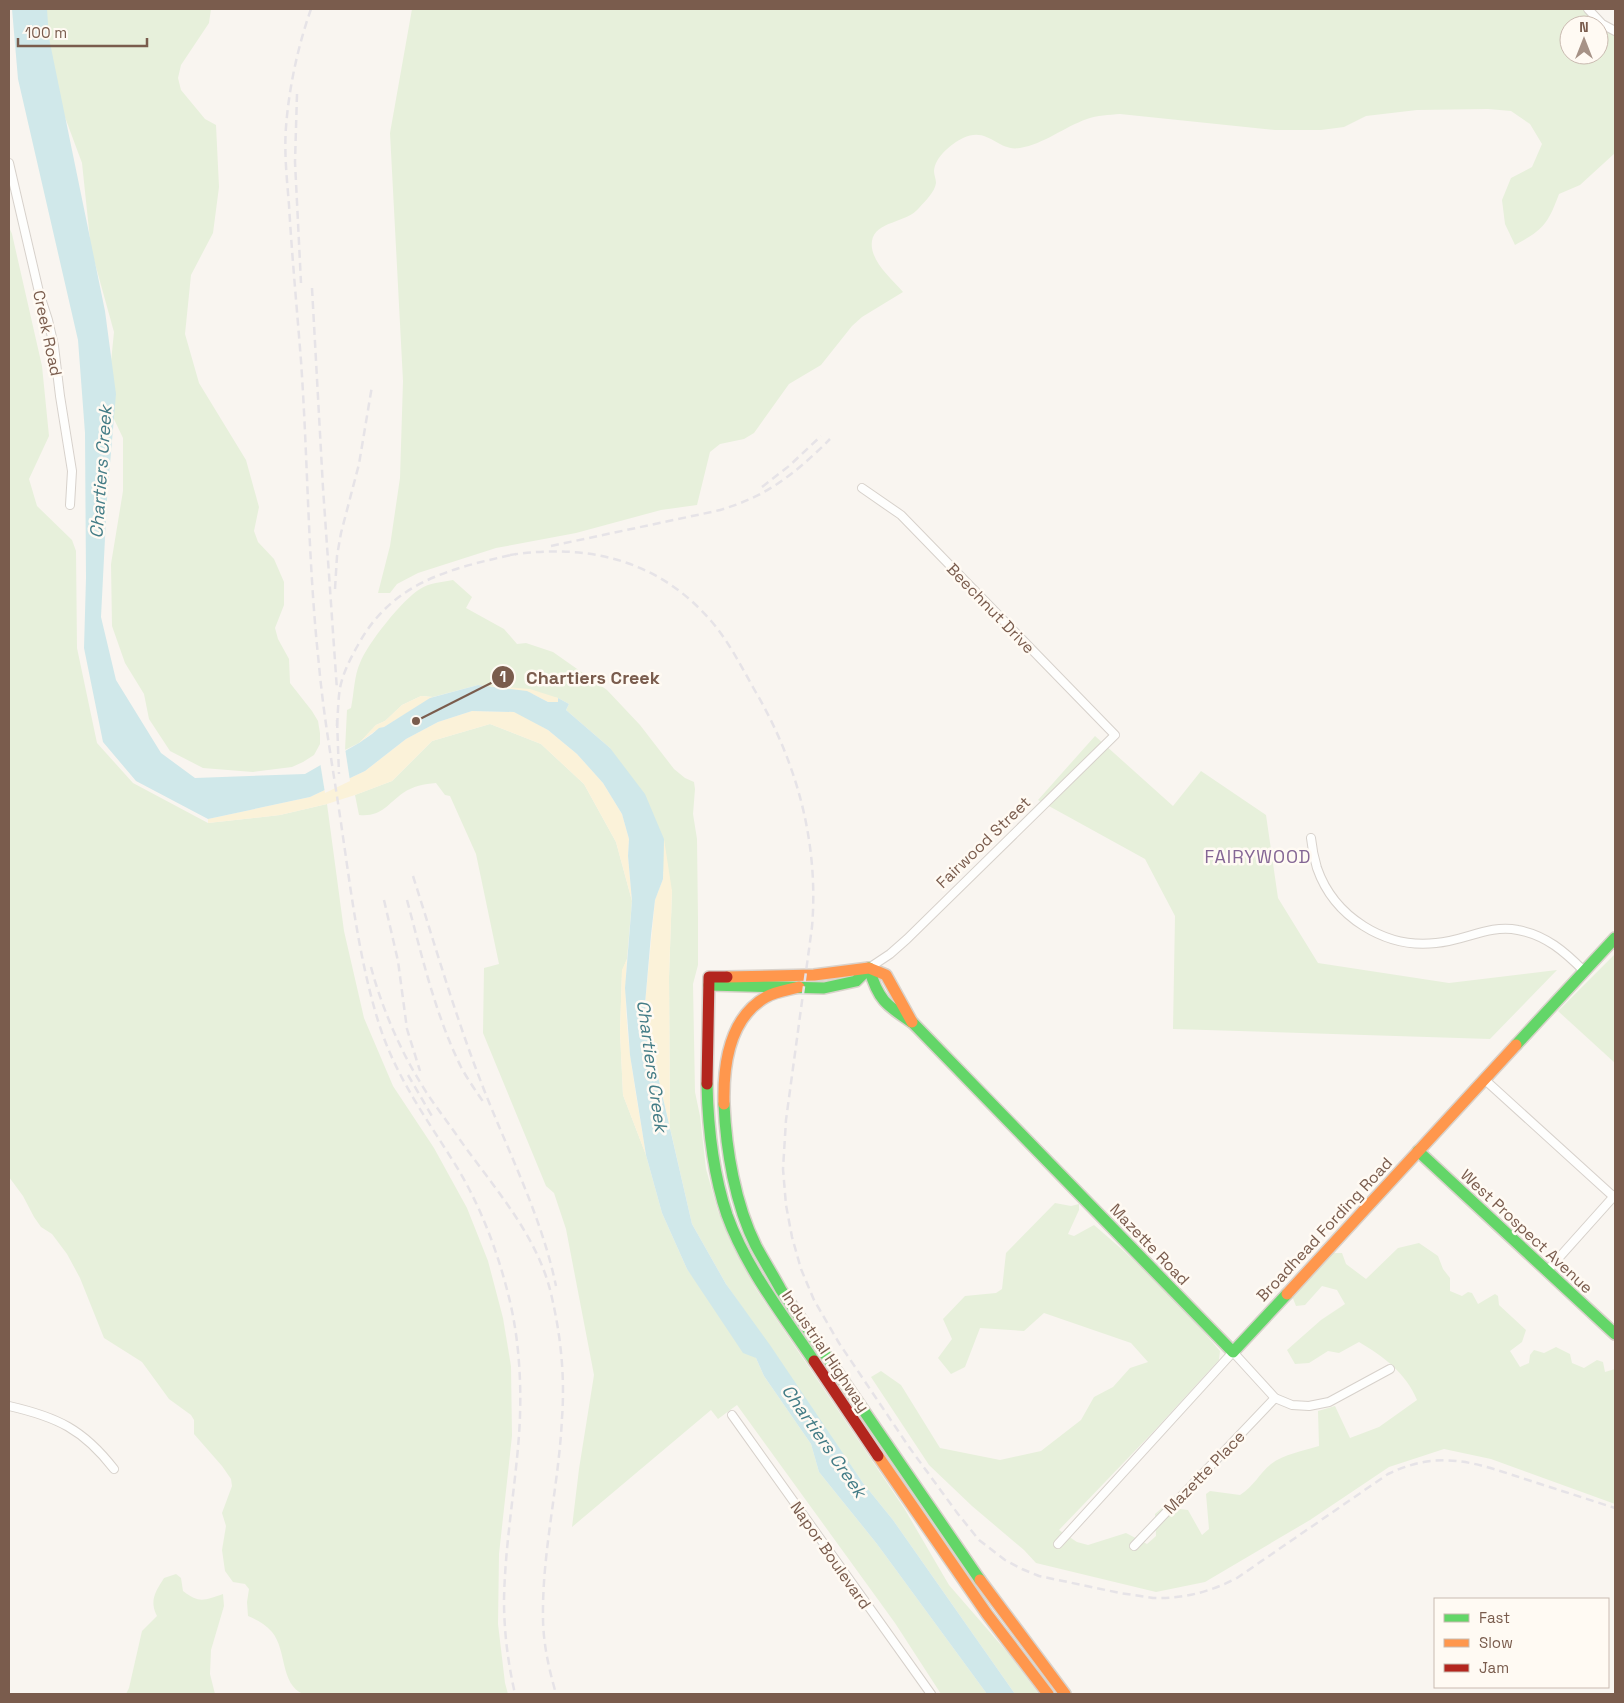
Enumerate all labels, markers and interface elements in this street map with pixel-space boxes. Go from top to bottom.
scale bar [18,15,146,47]
north arrow [1559,15,1609,65]
text: N [1579,18,1589,36]
text: 100 m [25,23,67,42]
street label: Creek Road [28,288,67,378]
water label: Chartiers Creek [84,403,117,539]
street label: Beechnut Drive [942,559,1039,658]
callout: Chartiers Creek [491,661,670,694]
text: Chartiers Creek [526,666,660,689]
text: 1 [500,667,506,686]
street label: Fairwood Street [932,792,1035,893]
district label: FAIRYWOOD [1205,845,1311,868]
water label: Chartiers Creek [632,999,673,1136]
street label: Broadhead Fording Road [1252,1153,1397,1306]
street label: West Prospect Avenue [1456,1165,1597,1298]
street label: Mazette Road [1105,1199,1194,1290]
street label: Industrial Highway [777,1286,874,1416]
water label: Chartiers Creek [777,1380,873,1504]
street label: Mazette Place [1159,1426,1249,1519]
street label: Napor Boulevard [786,1497,876,1613]
legend [1434,1598,1609,1688]
text: Fast [1479,1608,1510,1627]
text: Slow [1479,1633,1513,1652]
text: Jam [1479,1658,1509,1677]

